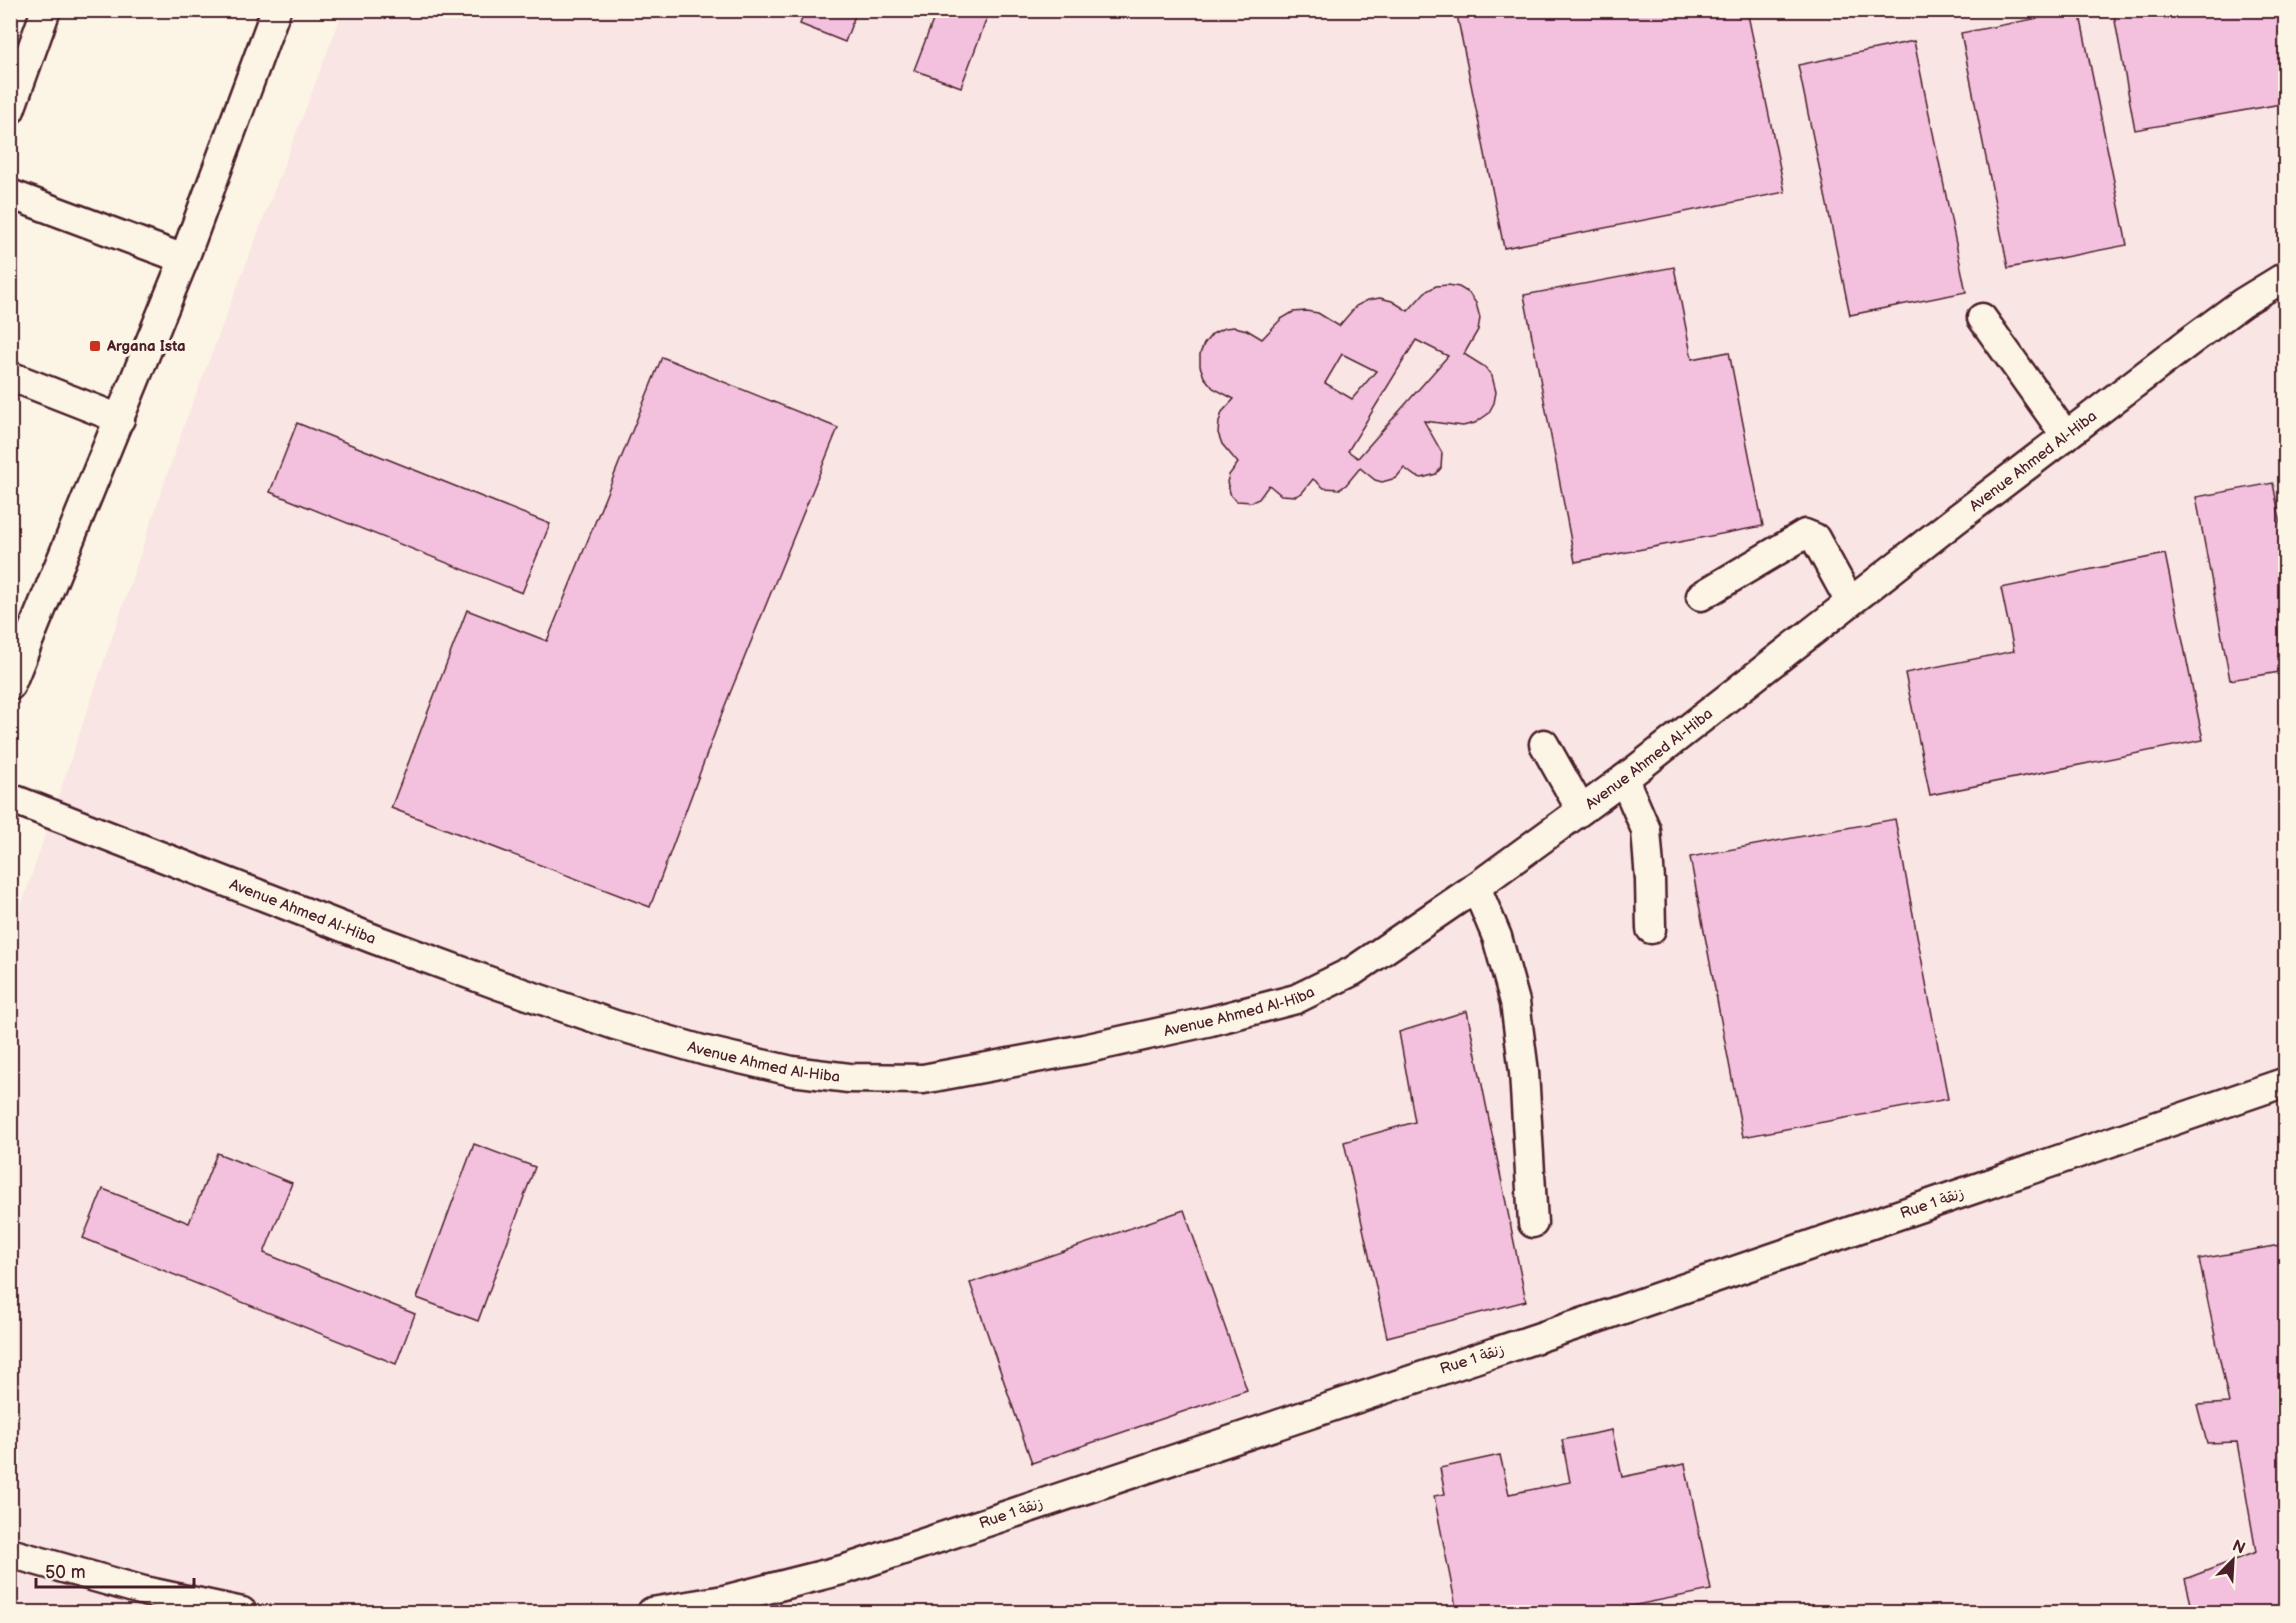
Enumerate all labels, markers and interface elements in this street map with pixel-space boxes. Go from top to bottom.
place label: Argana Ista [106,337,186,356]
marker: Argana Ista [88,339,102,353]
street label: Avenue Ahmed Al-Hiba [1966,407,2101,516]
street label: Avenue Ahmed Al-Hiba [1582,704,1717,814]
street label: Avenue Ahmed Al-Hiba [227,875,378,949]
street label: Avenue Ahmed Al-Hiba [1162,982,1318,1041]
street label: Avenue Ahmed Al-Hiba [685,1037,841,1087]
street label: Rue 1 زنقة [1898,1184,1967,1223]
street label: Rue 1 زنقة [1438,1340,1507,1379]
street label: Rue 1 زنقة [977,1494,1046,1533]
north arrow [2203,1530,2263,1590]
text: N [2229,1537,2248,1559]
scale bar [36,1551,194,1589]
text: 50 m [45,1562,86,1583]

